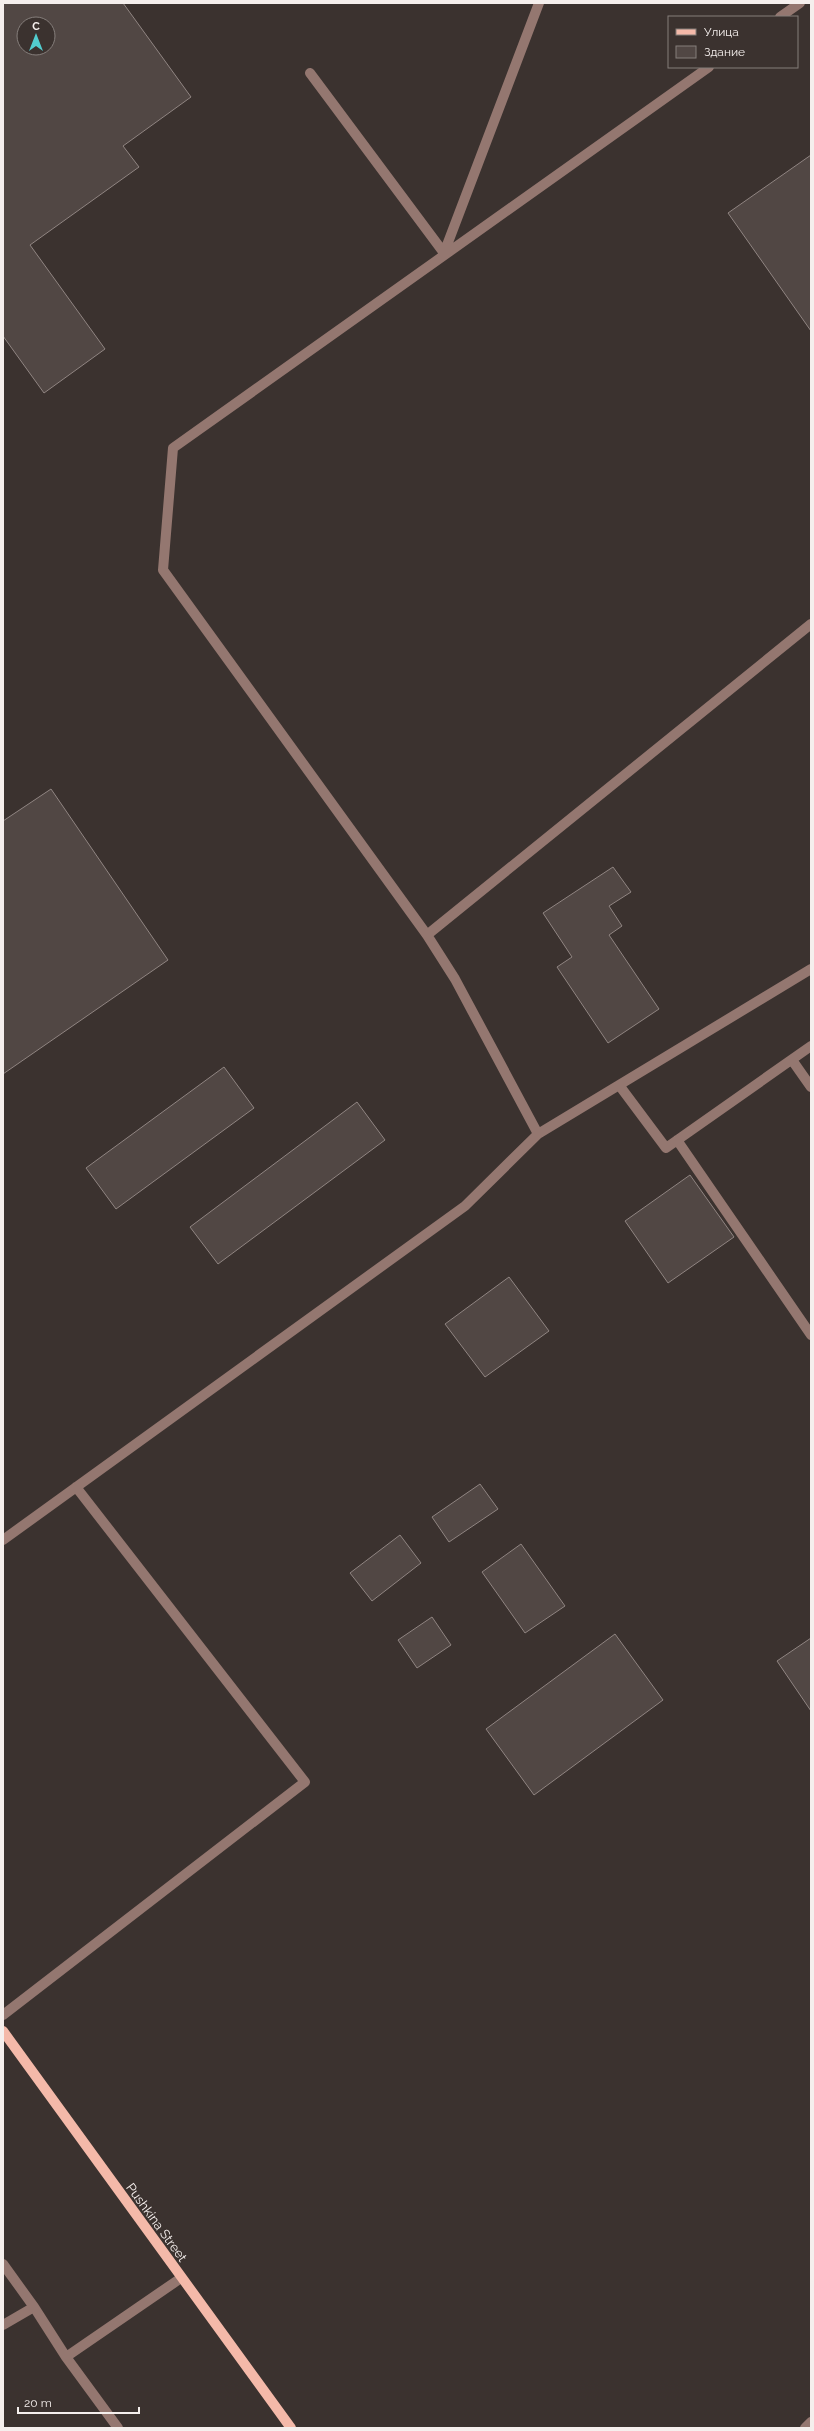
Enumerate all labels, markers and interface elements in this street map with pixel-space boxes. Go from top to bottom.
north arrow [16,16,56,56]
legend [668,16,798,68]
text: С [32,20,40,33]
text: Улица [704,25,739,39]
text: Здание [704,45,745,59]
street label: Pushkina Street [123,2180,190,2265]
scale bar [18,2389,139,2415]
text: 20 m [24,2396,52,2410]

